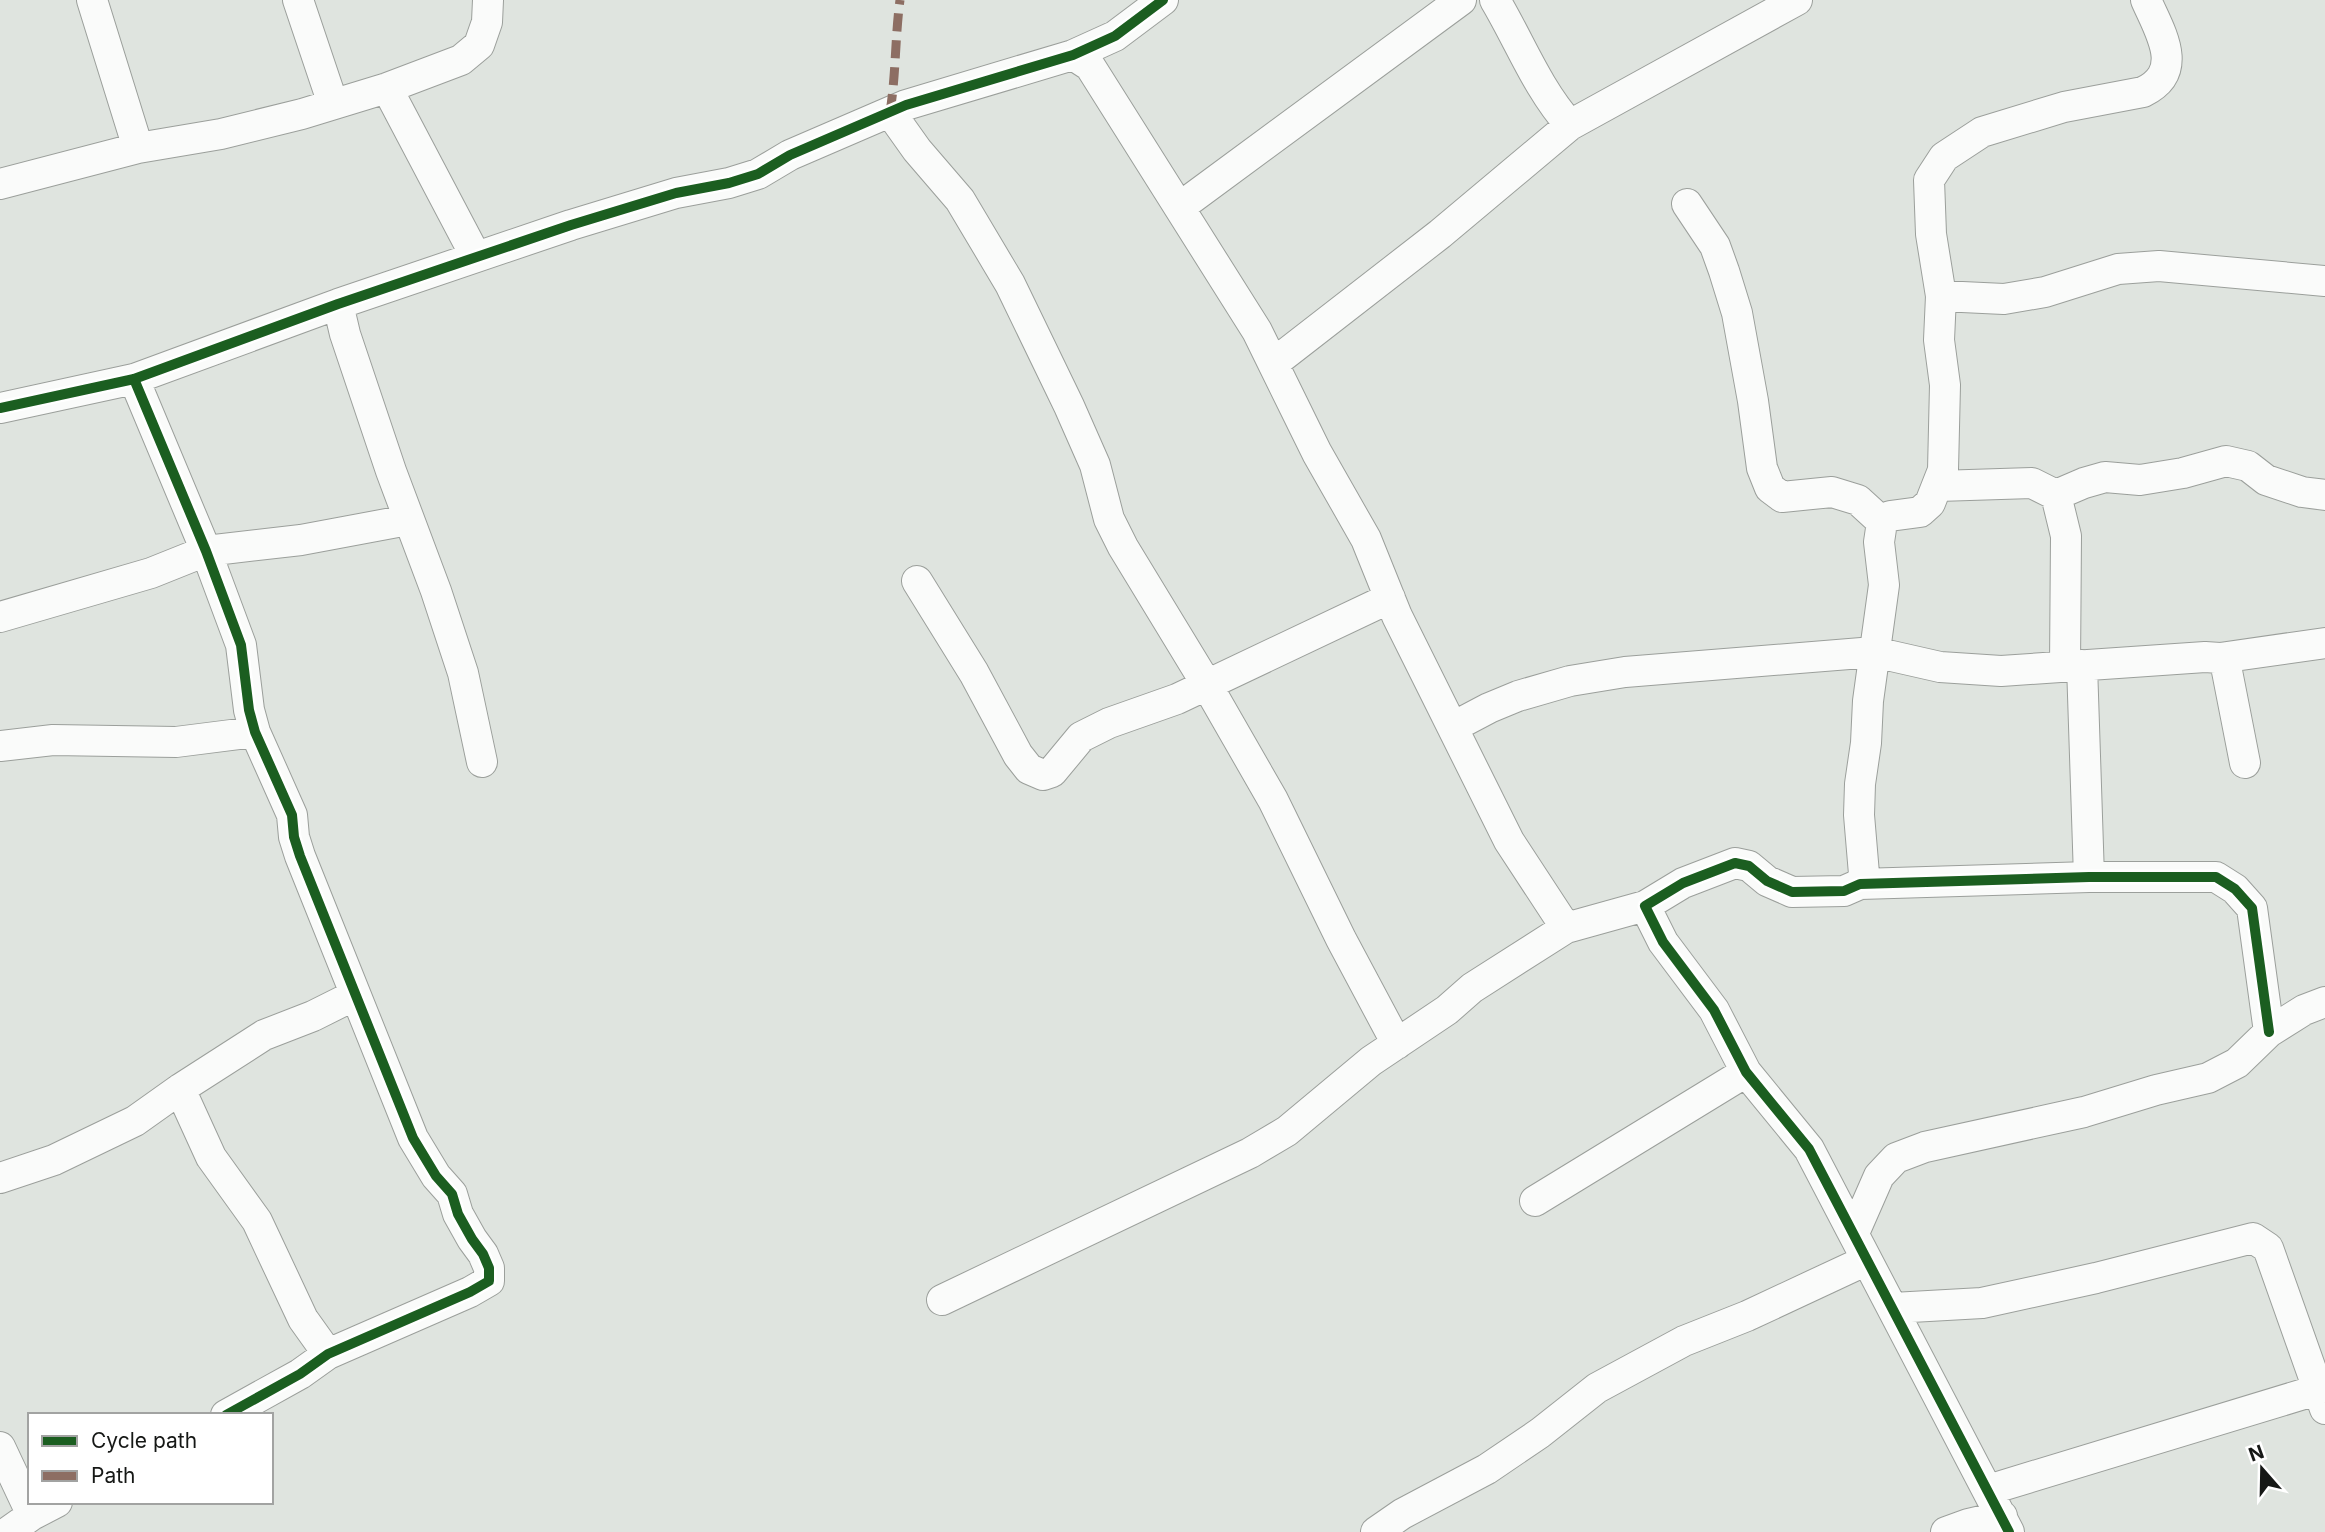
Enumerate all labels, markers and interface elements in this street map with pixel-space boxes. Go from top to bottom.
legend [28,1413,273,1504]
text: Cycle path [91,1428,197,1453]
north arrow [2227,1434,2297,1504]
text: N [2246,1440,2267,1467]
text: Path [91,1463,136,1488]

